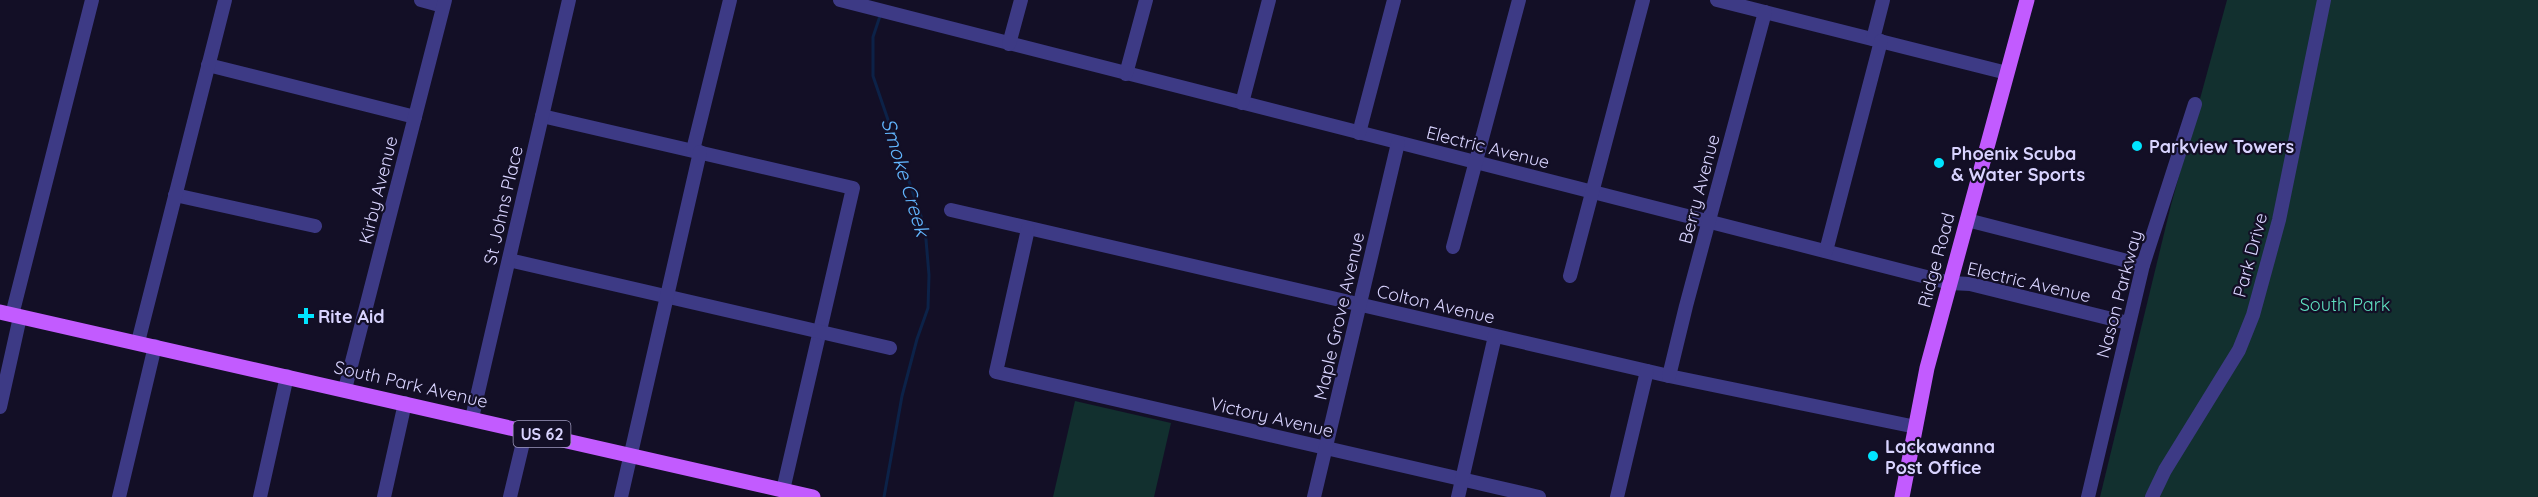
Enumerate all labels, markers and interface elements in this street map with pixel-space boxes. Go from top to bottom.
water label: Smoke Creek [876,115,936,241]
street label: Electric Avenue [1424,121,1552,173]
street label: Berry Avenue [1673,132,1725,246]
street label: Kirby Avenue [353,134,403,246]
place label: Parkview Towers [2149,135,2295,158]
marker: Parkview Towers [2130,139,2144,153]
place label: Phoenix Scuba & Water Sports [1951,142,2085,186]
street label: St Johns Place [478,143,528,267]
marker: Phoenix Scuba & Water Sports [1932,156,1946,170]
street label: Ridge Road [1912,210,1960,310]
street label: Park Drive [2228,210,2272,300]
street label: Nason Parkway [2091,228,2147,360]
street label: Maple Grove Avenue [1308,230,1370,402]
street label: Electric Avenue [1965,257,2093,307]
street label: Colton Avenue [1375,279,1497,329]
park label: South Park [2300,293,2390,316]
place label: Rite Aid [318,305,385,328]
marker: Rite Aid [299,309,313,323]
street label: South Park Avenue [332,355,490,413]
street label: Victory Avenue [1208,392,1336,442]
road number: US 62 [514,421,570,447]
place label: Lackawanna Post Office [1885,435,1995,479]
marker: Lackawanna Post Office [1866,449,1880,463]

